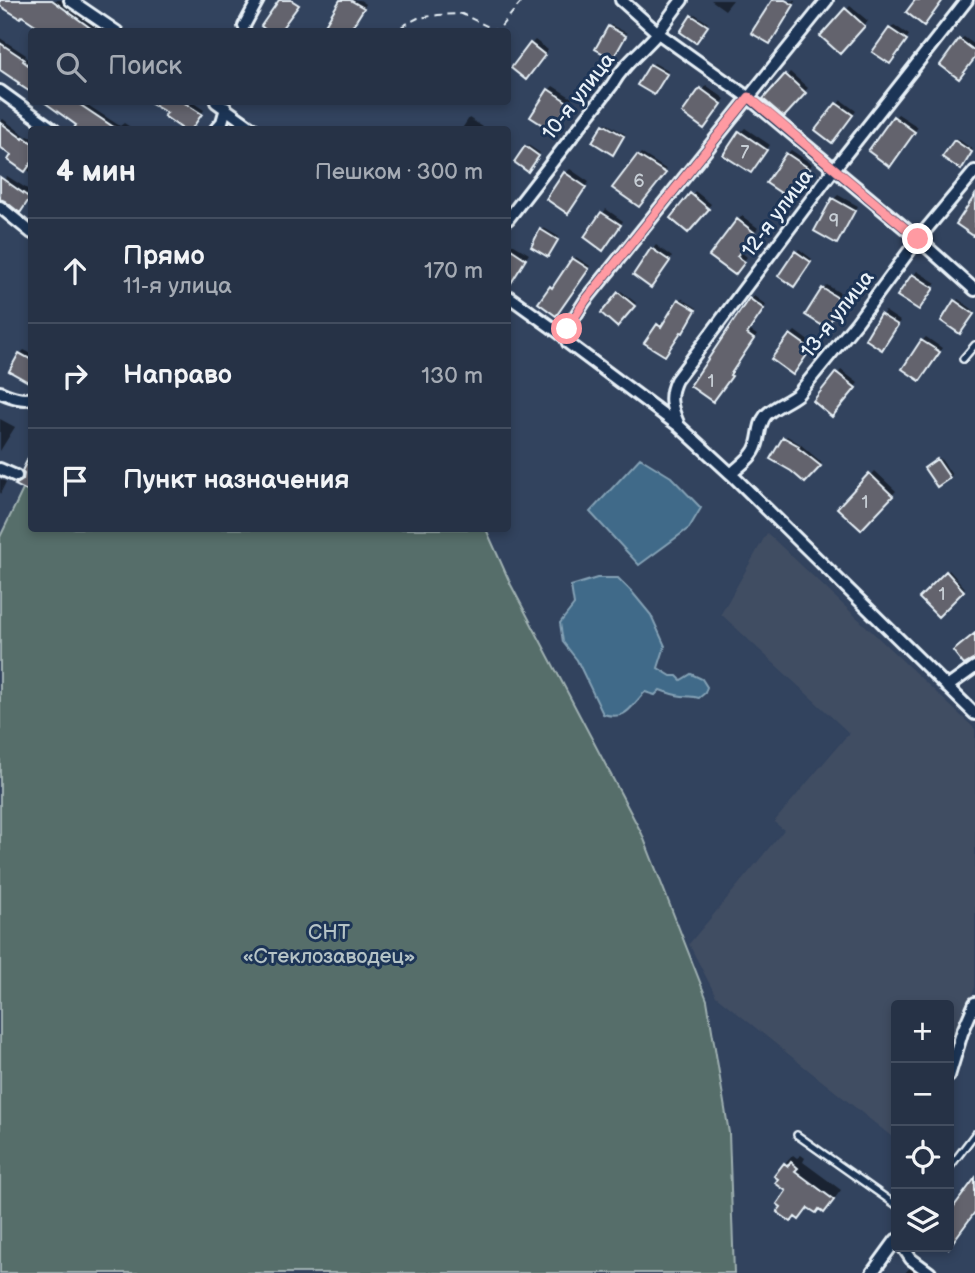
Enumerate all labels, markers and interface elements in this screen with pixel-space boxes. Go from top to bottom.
search box [28,28,511,105]
street label: 10-я улица [537,47,620,145]
icon: search [52,48,90,86]
text: Поиск [108,51,182,82]
house number: 7 [741,142,750,163]
text: 4 мин [56,154,136,190]
text: Пешком · 300 m [315,158,483,186]
street label: 12-я улица [736,164,819,262]
house number: 6 [634,171,645,192]
house number: 9 [829,211,839,232]
route end [902,223,933,254]
text: Прямо [123,241,205,272]
icon: ahead [56,252,94,290]
text: 170 m [424,257,483,285]
street label: 13-я улица [795,265,880,363]
text: 11-я улица [123,272,232,300]
route start [551,313,582,344]
icon: right [56,357,94,395]
text: Направо [123,360,232,391]
text: 130 m [421,362,483,390]
house number: 1 [708,371,714,392]
icon: arrive [56,462,94,500]
text: Пункт назначения [123,465,349,496]
house number: 1 [862,492,868,513]
house number: 1 [939,584,945,605]
park label: СНТ «Стеклозаводец» [242,920,416,969]
map controls [891,1000,954,1252]
button: + [891,1000,954,1063]
button: − [891,1063,954,1126]
button: locate [891,1126,954,1189]
button: layers [891,1189,954,1252]

